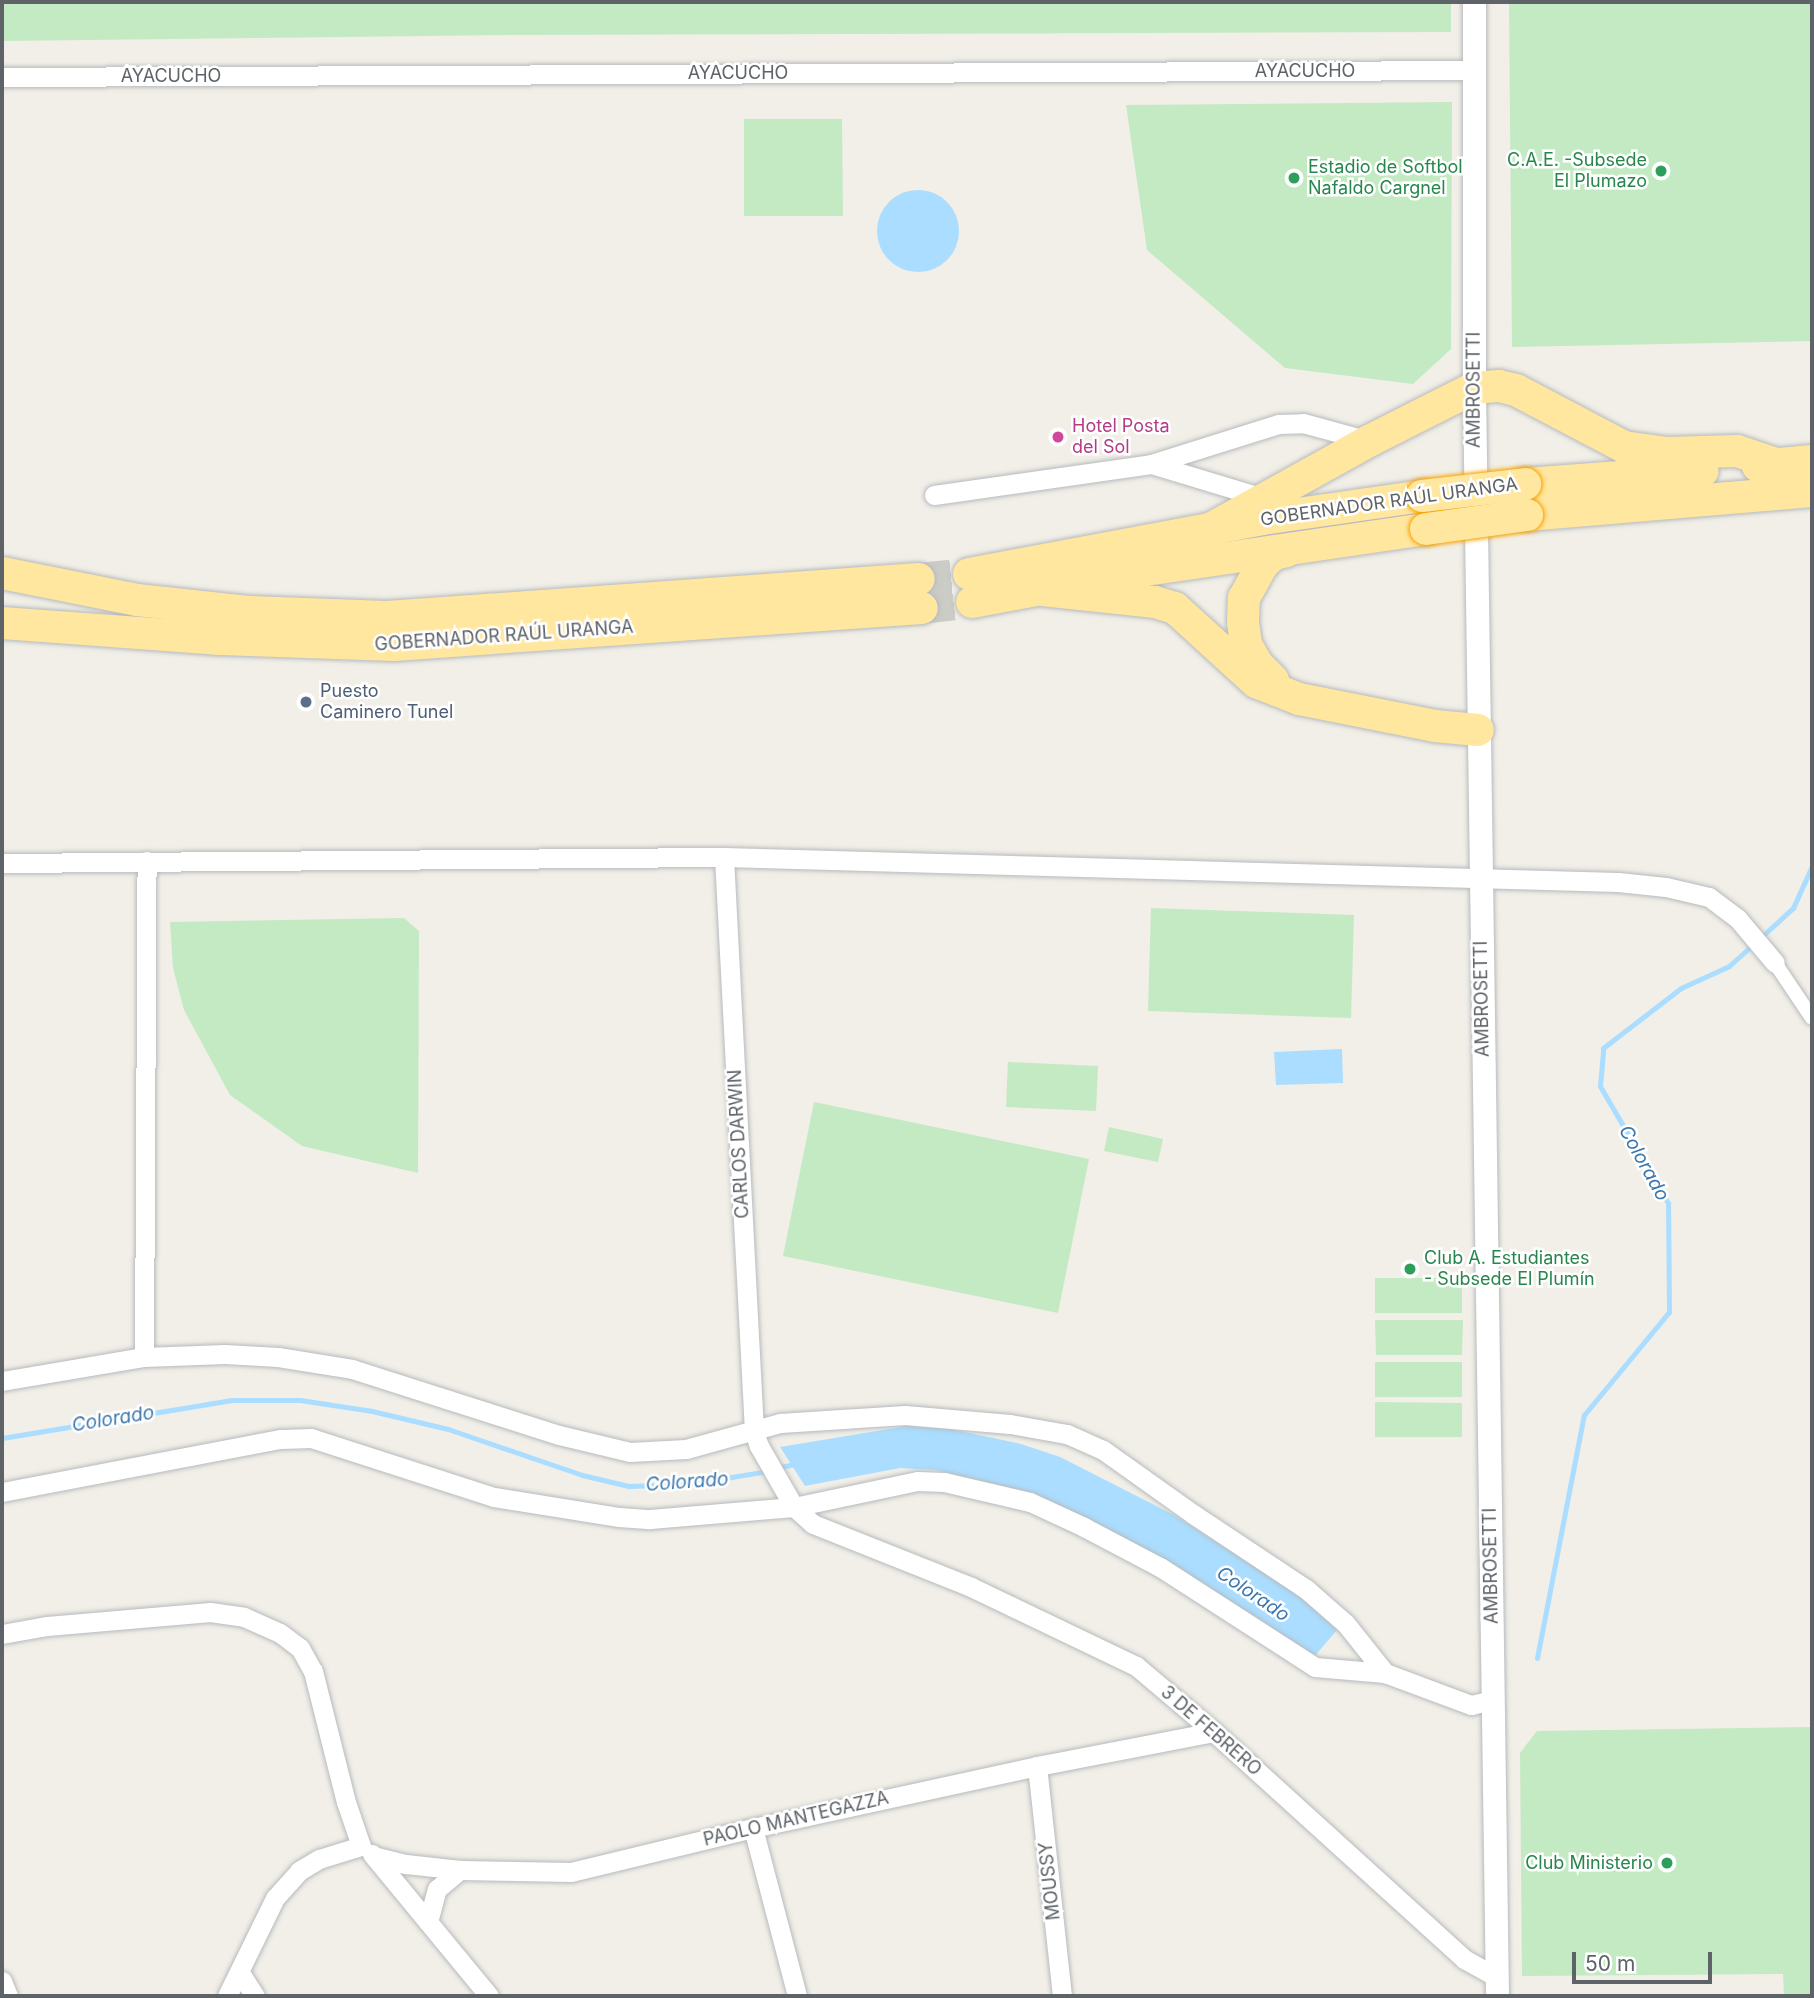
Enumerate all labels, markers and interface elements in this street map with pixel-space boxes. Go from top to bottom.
street label: AYACUCHO [1255,60,1355,82]
street label: AYACUCHO [688,62,788,84]
street label: AYACUCHO [121,65,221,87]
place label: C.A.E. -Subsede El Plumazo [1507,150,1647,192]
place label: Estadio de Softbol Nafaldo Cargnel [1308,157,1463,200]
marker: C.A.E. -Subsede El Plumazo [1653,163,1669,179]
marker: Estadio de Softbol Nafaldo Cargnel [1286,170,1302,186]
street label: AMBROSETTI [1463,332,1485,448]
place label: Hotel Posta del Sol [1072,416,1170,458]
marker: Hotel Posta del Sol [1050,429,1066,445]
street label: GOBERNADOR RAÚL URANGA [1259,473,1519,531]
street label: GOBERNADOR RAÚL URANGA [374,616,634,656]
place label: Puesto Caminero Tunel [320,681,453,724]
marker: Puesto Caminero Tunel [298,694,314,710]
street label: AMBROSETTI [1470,941,1494,1057]
street label: CARLOS DARWIN [724,1069,754,1219]
water label: Colorado [1614,1121,1674,1205]
place label: Club A. Estudiantes - Subsede El Plumín [1424,1248,1595,1290]
marker: Club A. Estudiantes - Subsede El Plumín [1402,1261,1418,1277]
water label: Colorado [70,1401,156,1437]
water label: Colorado [645,1468,729,1496]
street label: AMBROSETTI [1479,1508,1503,1624]
water label: Colorado [1212,1561,1294,1627]
street label: 3 DE FEBRERO [1156,1682,1266,1780]
street label: PAOLO MANTEGAZZA [701,1787,891,1851]
street label: MOUSSY [1035,1841,1065,1921]
place label: Club Ministerio [1525,1852,1653,1874]
marker: Club Ministerio [1659,1855,1675,1871]
scale bar [1576,1938,1716,1982]
text: 50 m [1585,1951,1635,1976]

